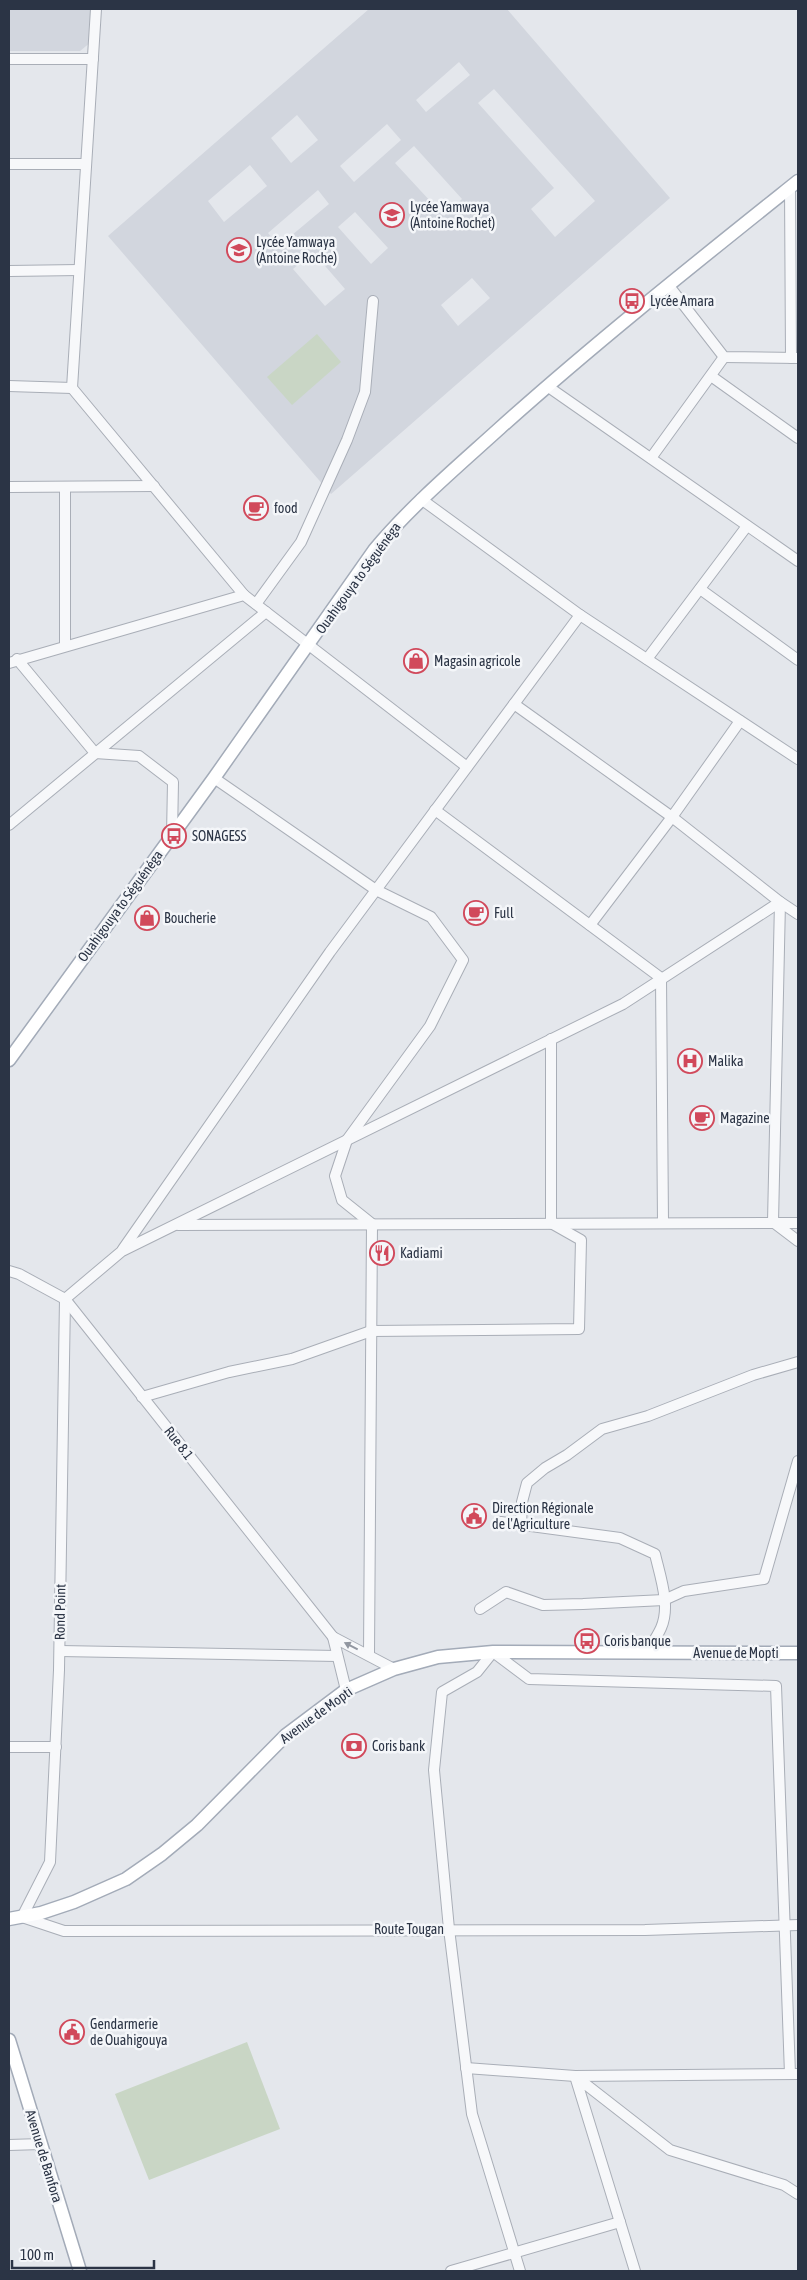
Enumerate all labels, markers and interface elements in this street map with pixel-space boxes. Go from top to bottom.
place label: Lycée Yamwaya (Antoine Rochet) [410,199,495,231]
school or university icon: Lycée Yamwaya (Antoine Rochet) [379,202,405,228]
place label: Lycée Yamwaya (Antoine Roche) [256,234,337,266]
school or university icon: Lycée Yamwaya (Antoine Roche) [226,237,252,263]
bus stop icon: Lycée Amara [619,288,645,314]
place label: Lycée Amara [650,293,714,309]
cafe icon: food [243,495,269,521]
place label: food [274,500,298,516]
street label: Ouahigouya to Séguénéga [312,519,404,637]
shop icon: Magasin agricole [403,648,429,674]
place label: Magasin agricole [434,653,521,669]
bus stop icon: SONAGESS [161,823,187,849]
place label: SONAGESS [192,828,246,844]
street label: Ouahigouya to Séguénéga [74,847,166,965]
cafe icon: Full [463,900,489,926]
shop icon: Boucherie [134,905,160,931]
place label: Full [494,905,514,921]
place label: Boucherie [164,910,216,926]
hospital icon: Malika [677,1048,703,1074]
place label: Malika [708,1053,744,1069]
cafe icon: Magazine [689,1105,715,1131]
place label: Magazine [720,1110,770,1126]
restaurant icon: Kadiami [369,1240,395,1266]
place label: Kadiami [400,1245,443,1261]
street label: Rue 8.1 [161,1423,197,1463]
place label: Direction Régionale de l'Agriculture [492,1500,594,1532]
public building icon: Direction Régionale de l'Agriculture [461,1503,487,1529]
street label: Rond Point [52,1584,68,1640]
bus stop icon: Coris banque [574,1628,600,1654]
place label: Coris banque [604,1633,671,1649]
one-way arrow [344,1642,358,1650]
street label: Avenue de Mopti [693,1645,779,1661]
street label: Avenue de Mopti [277,1683,355,1747]
bank icon: Coris bank [341,1733,367,1759]
place label: Coris bank [372,1738,425,1754]
street label: Route Tougan [374,1921,444,1937]
place label: Gendarmerie de Ouahigouya [90,2016,168,2048]
public building icon: Gendarmerie de Ouahigouya [59,2019,85,2045]
street label: Avenue de Banfora [22,2108,66,2204]
scale bar [12,2238,155,2270]
text: 100 m [20,2246,54,2263]

